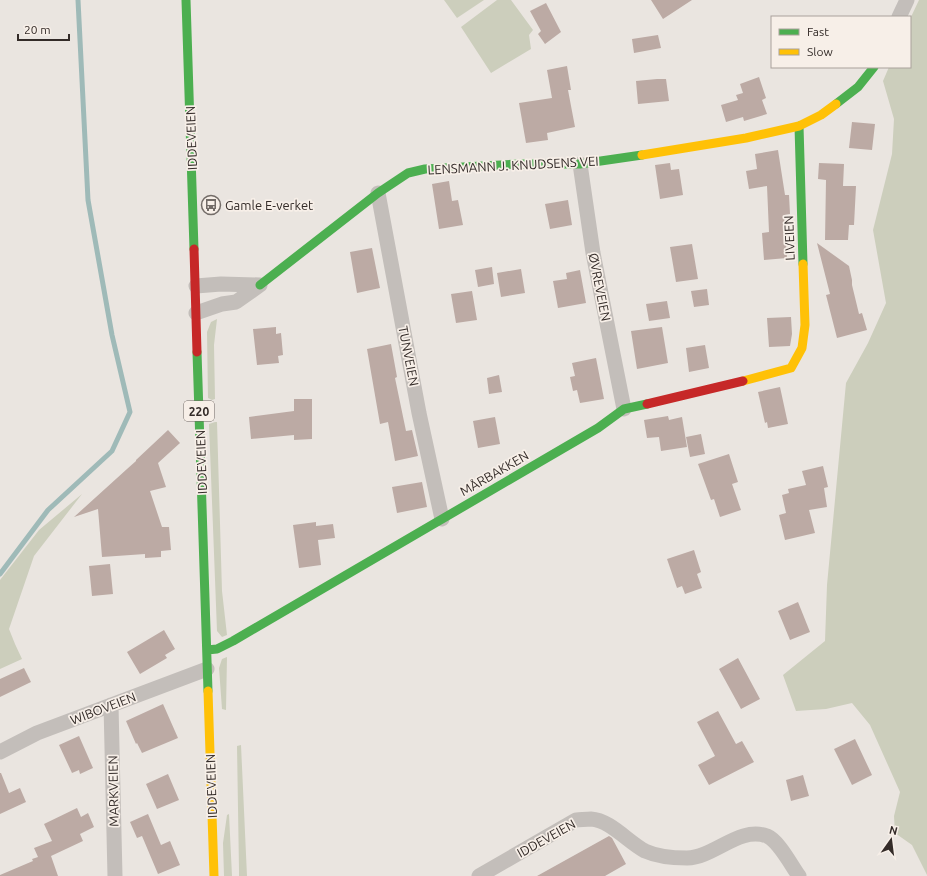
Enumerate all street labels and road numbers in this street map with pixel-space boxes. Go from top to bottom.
street label: IDDEVEIEN [183,106,199,170]
street label: LENSMANN J. KNUDSENS VEI [427,154,599,176]
street label: LIVEIEN [781,215,797,261]
street label: ØVREVEIEN [587,252,613,322]
street label: TUNVEIEN [396,325,422,387]
road number: 220 [184,401,214,421]
street label: IDDEVEIEN [193,430,209,494]
street label: MÅRBAKKEN [457,448,531,498]
street label: WIBOVEIEN [68,689,138,727]
street label: IDDEVEIEN [203,754,219,818]
street label: MARKVEIEN [105,755,121,827]
street label: IDDEVEIEN [514,816,578,860]

